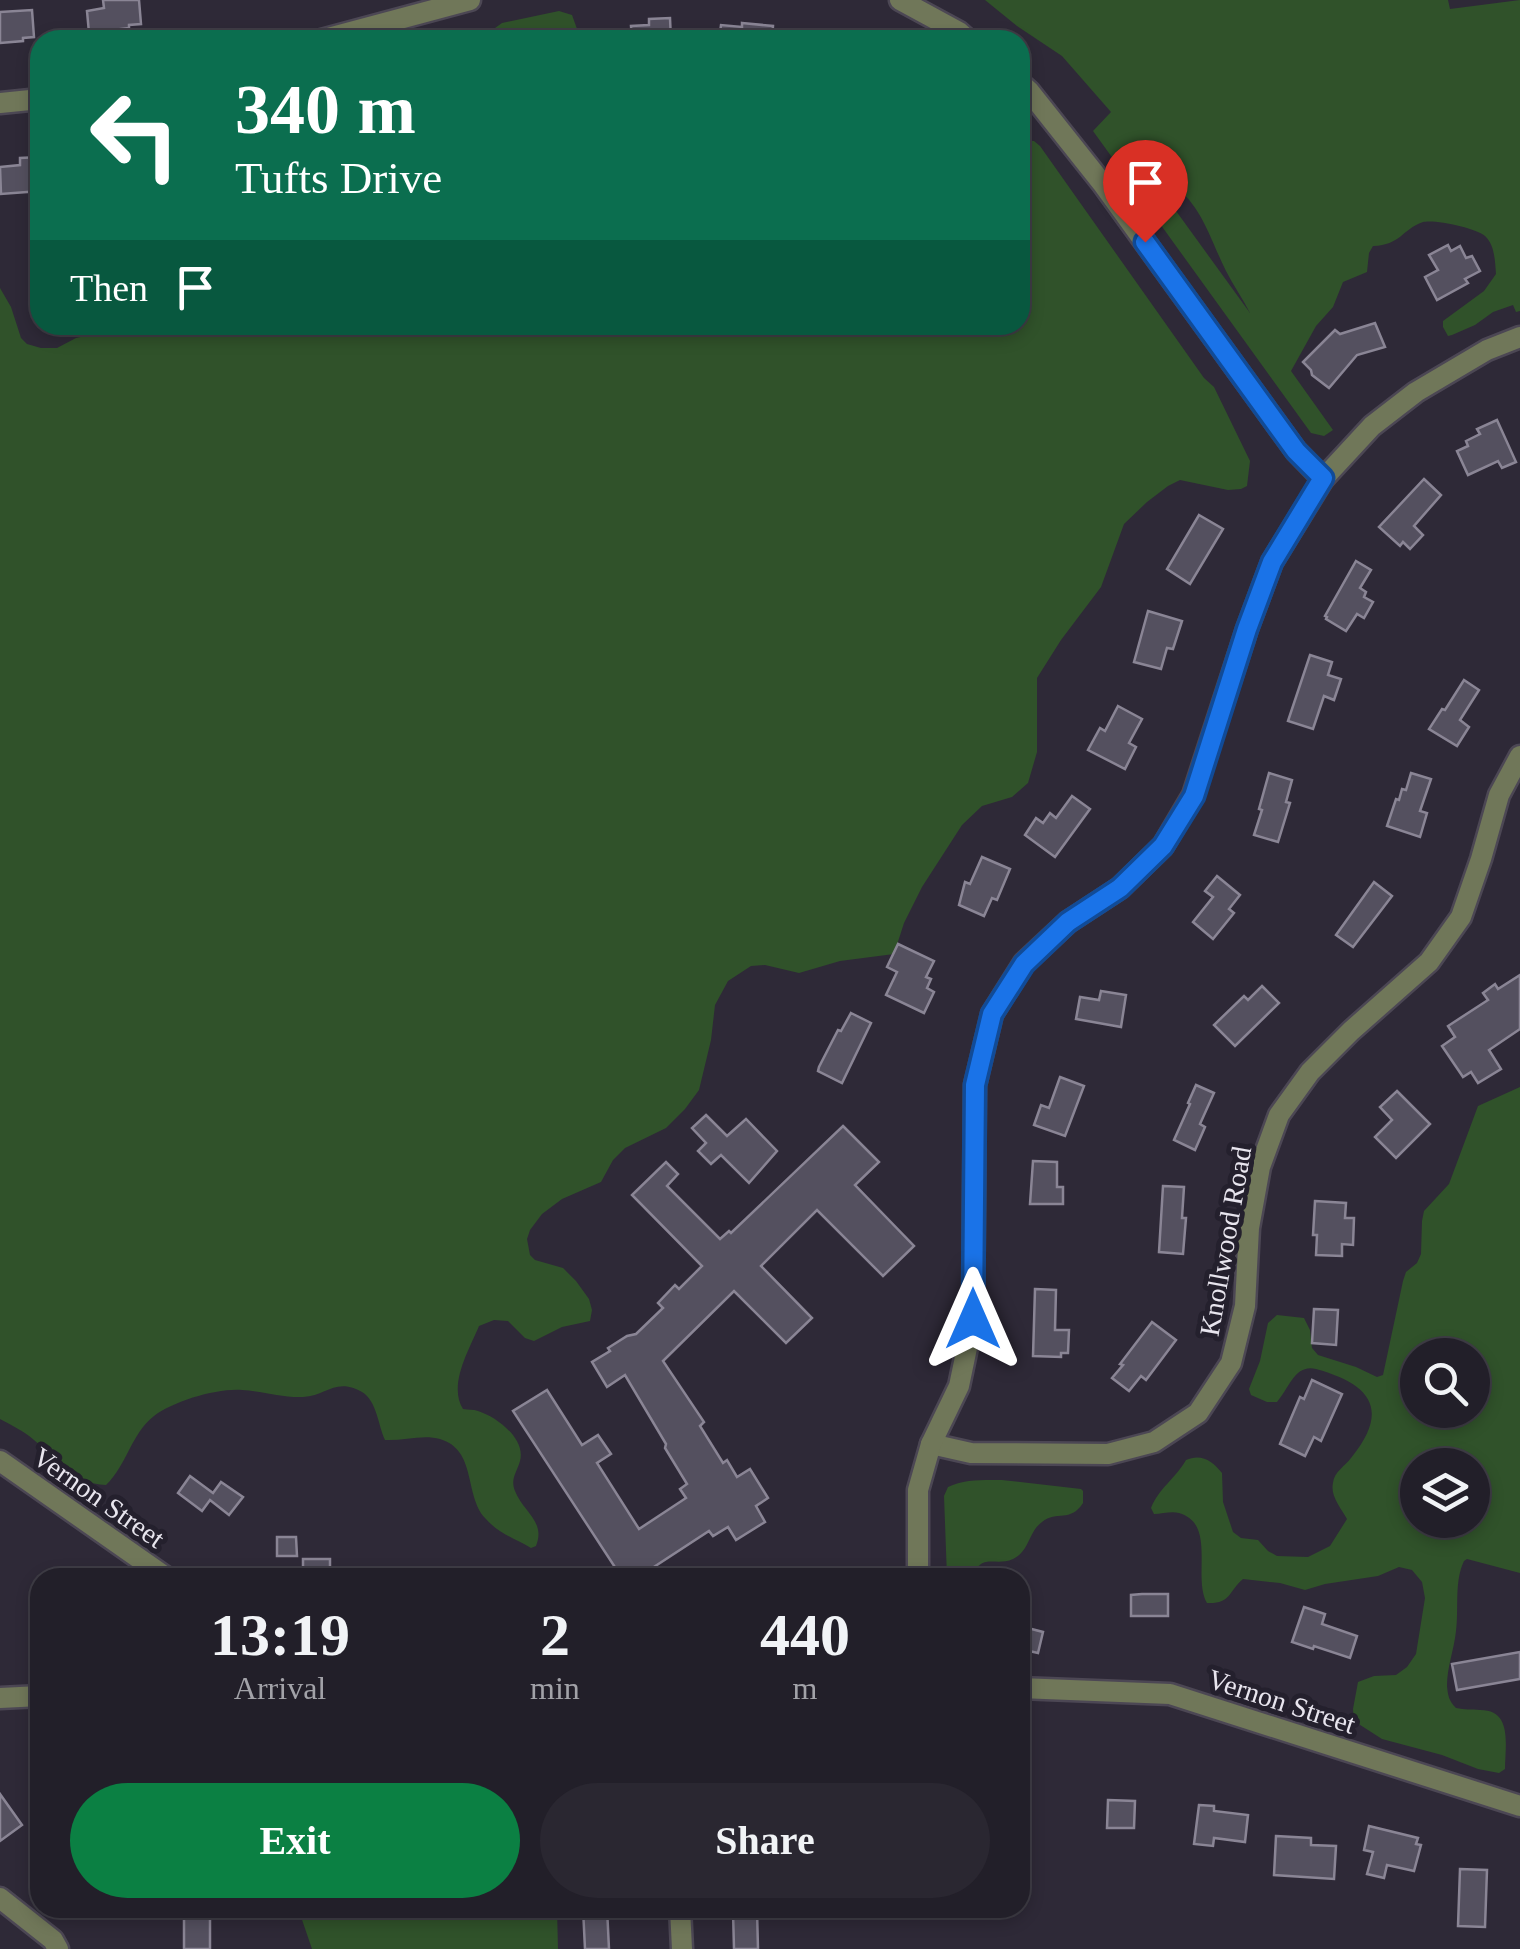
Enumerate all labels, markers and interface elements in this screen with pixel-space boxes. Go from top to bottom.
icon: left [70,70,200,200]
text: 340 m [235,71,416,148]
pin [1103,140,1188,243]
text: Tufts Drive [235,153,442,203]
icon: arrive [1118,155,1173,210]
icon: arrive [168,260,223,315]
text: Then [70,267,148,309]
street label: Knollwood Road [1194,1144,1257,1338]
position arrow [921,1267,1025,1371]
map controls [1400,1338,1490,1538]
button: search [1400,1338,1490,1428]
street label: Vernon Street [27,1441,171,1554]
button: layers [1400,1448,1490,1538]
text: 13:19 [210,1602,350,1668]
text: 2 [540,1602,570,1668]
text: 440 [760,1602,850,1668]
street label: Vernon Street [1204,1663,1360,1740]
text: Arrival [234,1670,326,1706]
text: min [530,1670,580,1706]
text: m [792,1670,817,1706]
button: Exit [70,1783,520,1898]
button: Share [540,1783,990,1898]

